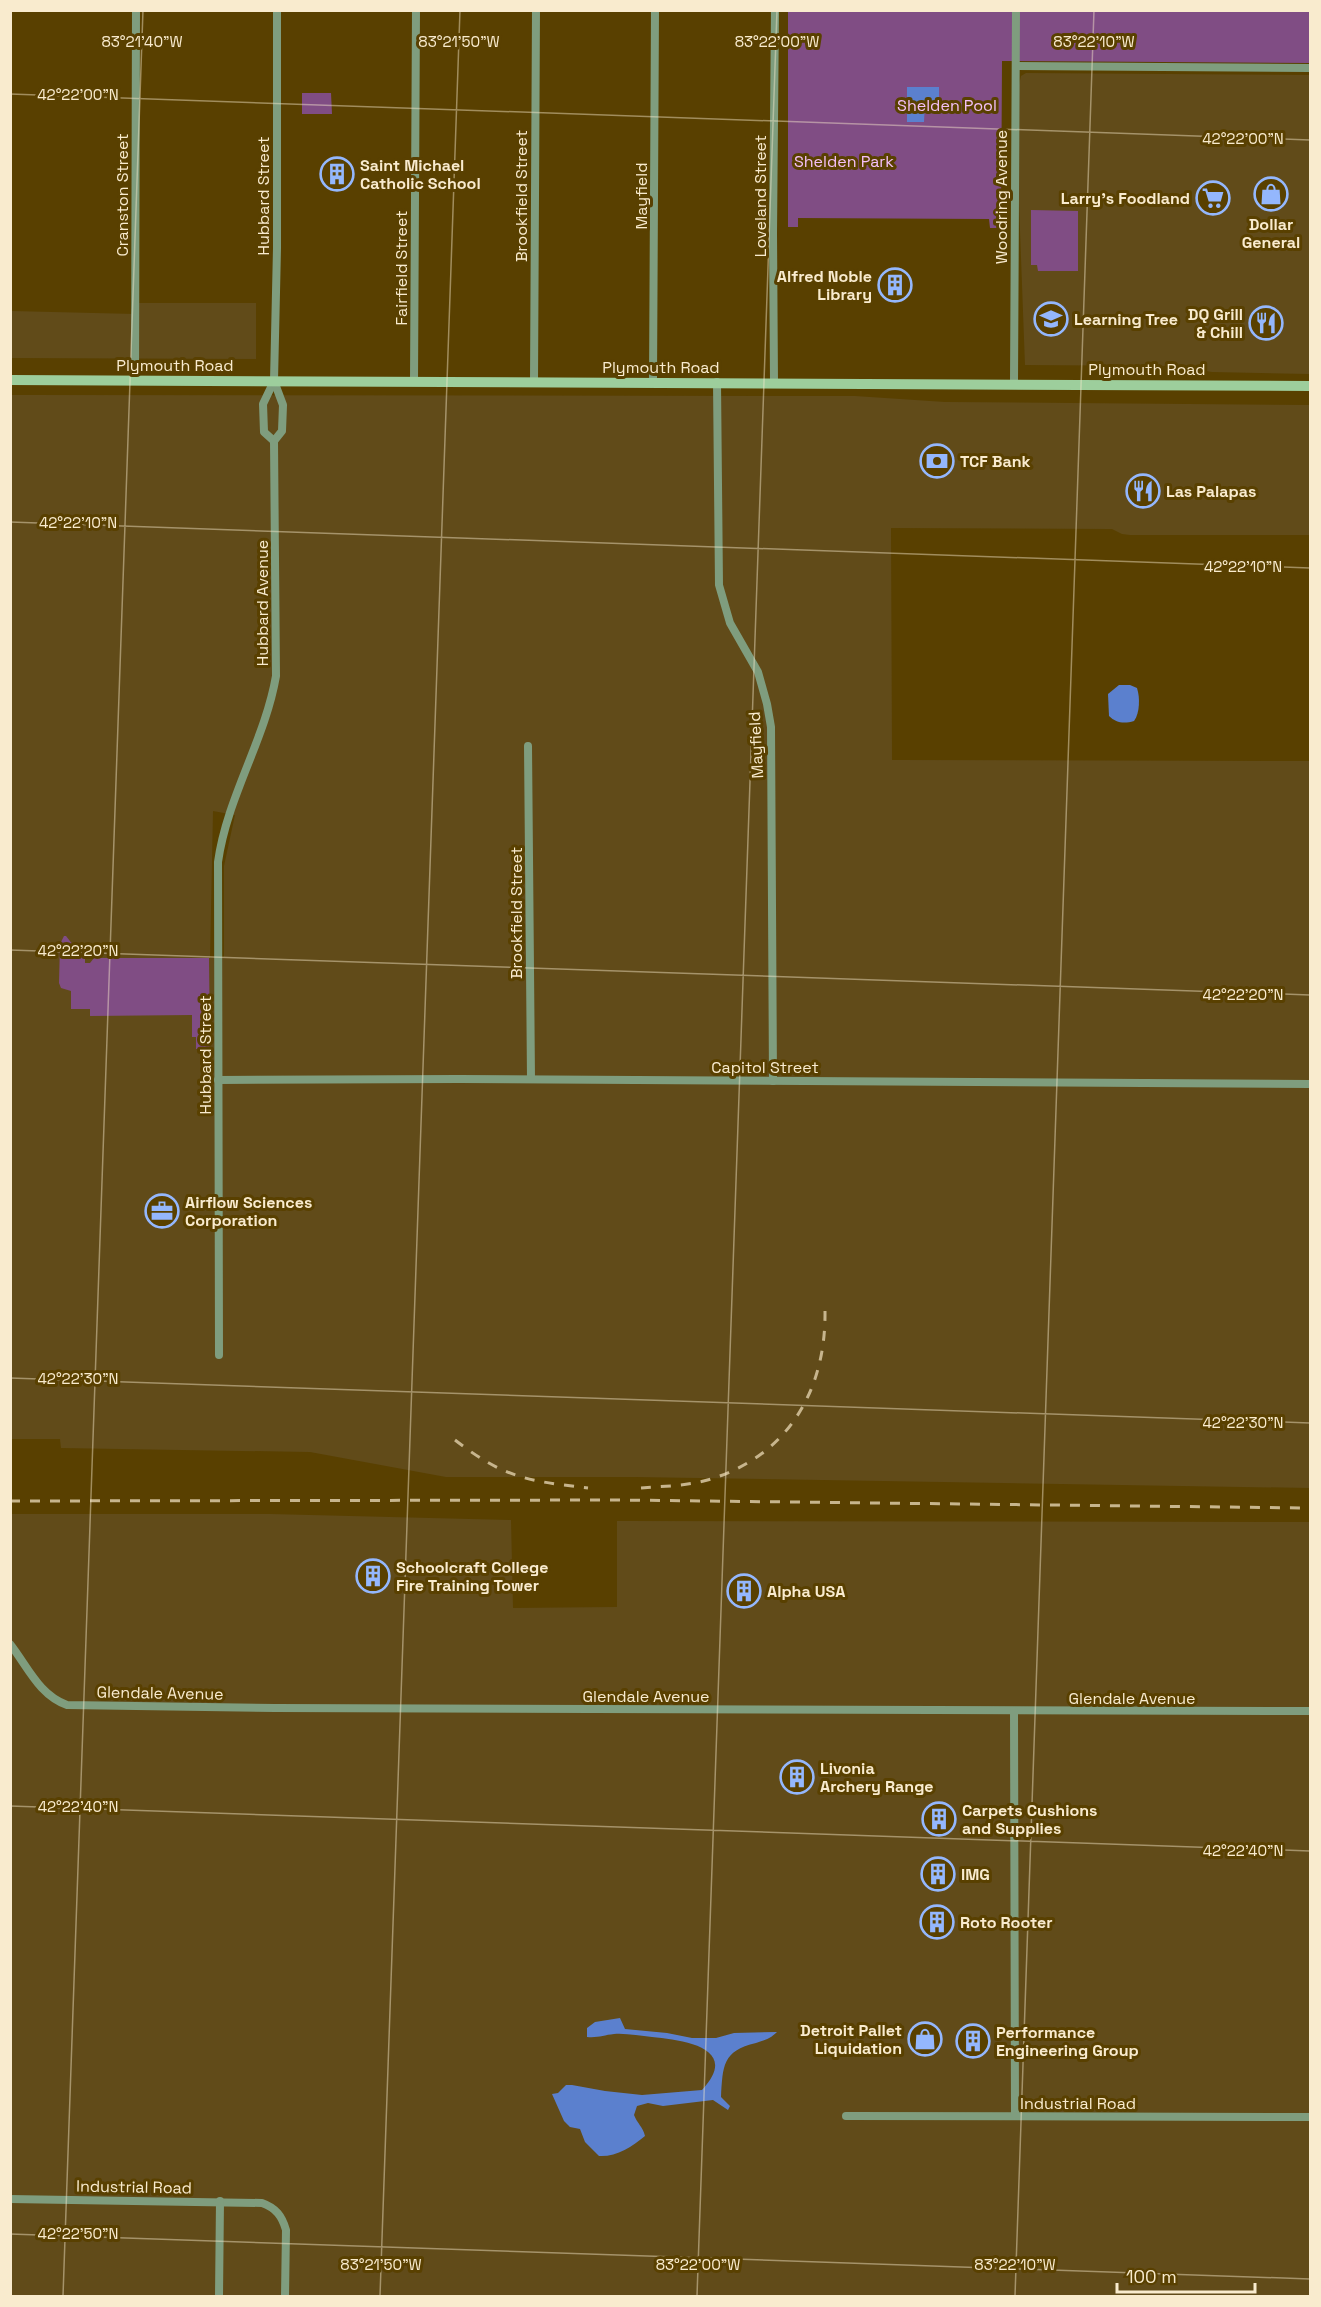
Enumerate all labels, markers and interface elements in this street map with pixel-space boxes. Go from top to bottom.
text: 83°21'40"W [101,32,183,51]
text: 83°21'50"W [418,32,500,51]
text: 83°22'00"W [735,32,819,51]
text: 83°22'10"W [1053,32,1135,51]
text: 42°22'00"N [37,85,119,104]
park label: Shelden Pool [897,95,997,116]
text: 42°22'00"N [1202,129,1284,148]
street label: Brookfield Street [511,130,532,262]
street label: Woodring Avenue [991,130,1012,264]
street label: Cranston Street [112,133,133,257]
street label: Loveland Street [750,135,771,257]
street label: Hubbard Street [253,136,274,256]
park label: Shelden Park [794,151,894,172]
place label: Saint Michael Catholic School [360,155,481,194]
building icon: Saint Michael Catholic School [319,156,355,192]
street label: Mayfield [631,163,652,229]
shop icon: Dollar General [1253,176,1289,212]
supermarket icon: Larry's Foodland [1195,180,1231,216]
place label: Larry's Foodland [1061,188,1190,209]
street label: Fairfield Street [391,211,412,325]
place label: Dollar General [1242,214,1300,253]
place label: Alfred Noble Library [777,266,872,305]
building icon: Alfred Noble Library [877,267,913,303]
school or university icon: Learning Tree [1033,301,1069,337]
place label: DQ Grill & Chill [1188,304,1243,343]
restaurant icon: DQ Grill & Chill [1248,305,1284,341]
place label: Learning Tree [1074,309,1178,330]
street label: Plymouth Road [116,355,234,376]
street label: Plymouth Road [602,357,720,378]
street label: Plymouth Road [1088,359,1206,380]
bank icon: TCF Bank [919,443,955,479]
place label: TCF Bank [960,451,1031,472]
restaurant icon: Las Palapas [1125,473,1161,509]
place label: Las Palapas [1166,481,1256,502]
text: 42°22'10"N [39,513,117,532]
street label: Hubbard Avenue [252,540,273,666]
text: 42°22'10"N [1204,557,1282,576]
street label: Mayfield [744,711,768,779]
street label: Brookfield Street [506,847,527,979]
text: 42°22'20"N [38,941,119,960]
text: 42°22'20"N [1203,985,1284,1004]
street label: Hubbard Street [195,995,216,1115]
street label: Capitol Street [711,1057,819,1078]
place label: Airflow Sciences Corporation [185,1192,312,1231]
office icon: Airflow Sciences Corporation [144,1193,180,1229]
text: 42°22'30"N [37,1369,119,1388]
text: 42°22'30"N [1202,1413,1284,1432]
place label: Schoolcraft College Fire Training Tower [396,1557,548,1596]
building icon: Schoolcraft College Fire Training Tower [355,1558,391,1594]
building icon: Alpha USA [726,1573,762,1609]
place label: Alpha USA [767,1581,845,1602]
street label: Glendale Avenue [96,1681,224,1705]
street label: Glendale Avenue [582,1686,710,1707]
street label: Glendale Avenue [1068,1688,1196,1709]
place label: Livonia Archery Range [820,1758,934,1797]
building icon: Livonia Archery Range [779,1759,815,1795]
text: 42°22'40"N [38,1797,118,1816]
place label: Carpets Cushions and Supplies [962,1800,1098,1839]
building icon: Carpets Cushions and Supplies [921,1801,957,1837]
text: 42°22'40"N [1203,1841,1283,1860]
building icon: IMG [920,1856,956,1892]
place label: IMG [961,1864,990,1885]
building icon: Roto Rooter [919,1904,955,1940]
place label: Roto Rooter [960,1912,1053,1933]
place label: Detroit Pallet Liquidation [800,2020,902,2059]
shop icon: Detroit Pallet Liquidation [907,2021,943,2057]
place label: Performance Engineering Group [996,2022,1139,2061]
building icon: Performance Engineering Group [955,2023,991,2059]
street label: Industrial Road [1020,2093,1136,2114]
street label: Industrial Road [76,2175,192,2199]
text: 42°22'50"N [38,2224,118,2243]
text: 83°21'50"W [340,2255,422,2274]
text: 83°22'00"W [656,2255,740,2274]
text: 83°22'10"W [974,2255,1056,2274]
scale bar [1117,2256,1255,2294]
text: 100 m [1126,2265,1177,2288]

